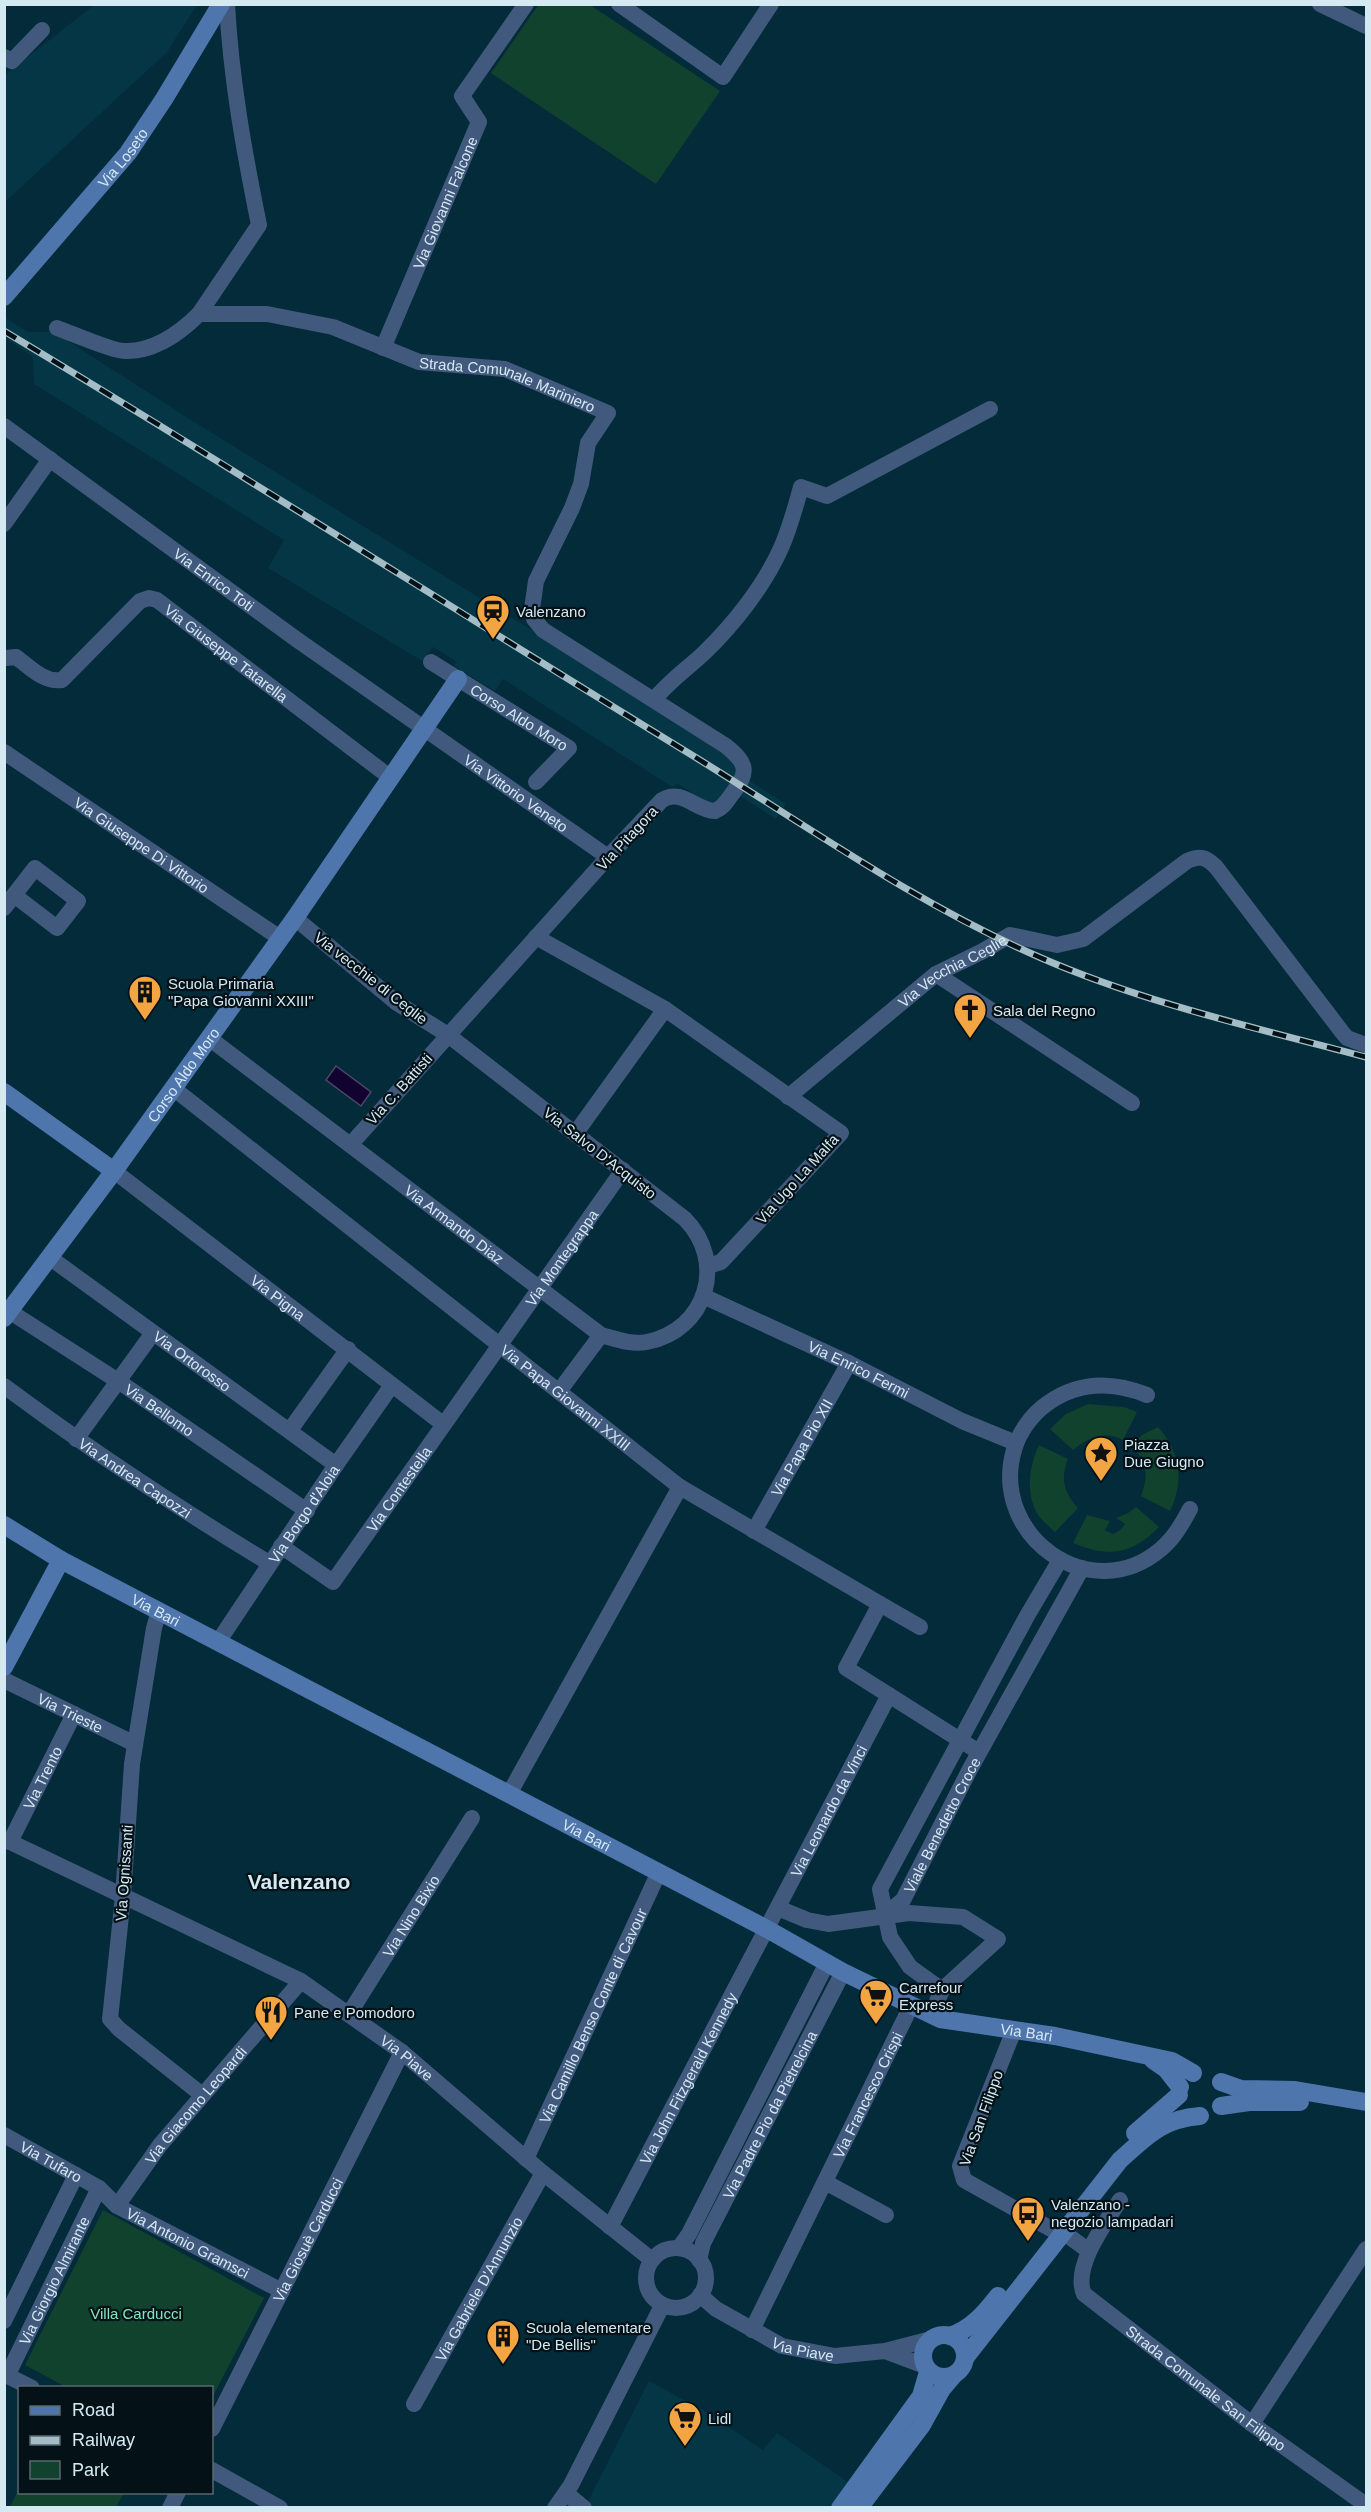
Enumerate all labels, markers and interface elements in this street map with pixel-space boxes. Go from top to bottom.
street label: Via Loseto [94,125,151,191]
street label: Via Giovanni Falcone [409,134,480,271]
street label: Strada Comunale Mariniero [419,354,598,415]
street label: Via Enrico Toti [171,544,258,614]
station icon: Valenzano [475,593,511,640]
street label: Via Giuseppe Tatarella [161,600,292,706]
place label: Valenzano [516,603,586,620]
street label: Corso Aldo Moro [467,680,571,754]
street label: Via Vittorio Veneto [461,751,571,835]
street label: Via Giuseppe Di Vittorio [71,793,212,896]
street label: Via Pitagora [593,802,661,874]
street label: Via vecchie di Ceglie [311,929,431,1027]
street label: Via Vecchia Ceglie [895,931,1009,1011]
building icon: Scuola Primaria "Papa Giovanni XXIII" [127,974,163,1021]
place label: Scuola Primaria "Papa Giovanni XXIII" [168,975,314,1009]
church icon: Sala del Regno [952,992,988,1039]
place label: Sala del Regno [993,1002,1096,1019]
street label: Corso Aldo Moro [143,1024,222,1125]
street label: Via C. Battisti [363,1050,435,1128]
street label: Via Salvo D'Acquisto [540,1104,660,1202]
street label: Via Ugo La Malfa [752,1130,842,1227]
street label: Via Armando Diaz [402,1181,507,1267]
street label: Via Montegrappa [522,1206,602,1309]
street label: Via Pigna [248,1271,309,1324]
street label: Via Ortorosso [150,1327,234,1395]
street label: Via Enrico Fermi [805,1337,912,1401]
street label: Via Papa Giovanni XXIII [497,1341,634,1454]
street label: Via Bellomo [122,1380,197,1439]
street label: Via Papa Pio XII [767,1396,835,1499]
street label: Via Andrea Capozzi [76,1434,195,1521]
place icon: Piazza Due Giugno [1083,1435,1119,1482]
place label: Piazza Due Giugno [1124,1436,1204,1470]
street label: Via Contestella [363,1442,435,1535]
street label: Via Borgo d'Aloia [265,1461,343,1566]
street label: Via Bari [129,1590,183,1629]
street label: Via Trieste [35,1689,106,1736]
street label: Via Leonardo da Vinci [787,1742,870,1879]
street label: Via Trento [19,1743,65,1812]
street label: Viale Benedetto Croce [900,1754,983,1895]
street label: Via Bari [560,1815,614,1854]
street label: Via Ognissanti [112,1824,136,1922]
district label: Valenzano [248,1870,350,1893]
street label: Via Nino Bixio [379,1872,443,1960]
street label: Via Camillo Benso Conte di Cavour [535,1905,650,2126]
supermarket icon: Carrefour Express [858,1978,894,2025]
place label: Carrefour Express [899,1979,962,2013]
street label: Via John Fitzgerald Kennedy [636,1989,740,2167]
restaurant icon: Pane e Pomodoro [253,1994,289,2041]
place label: Pane e Pomodoro [294,2004,415,2021]
street label: Via Bari [999,2020,1054,2044]
street label: Via Padre Pio da Pietrelcina [719,2027,820,2201]
street label: Via Francesco Crispi [829,2029,905,2161]
street label: Via Piave [377,2031,437,2084]
street label: Via Giacomo Leopardi [141,2043,250,2167]
street label: Via San Filippo [956,2068,1006,2168]
street label: Via Tufaro [17,2137,85,2185]
street label: Via Giosuè Carducci [269,2175,346,2304]
bus stop icon: Valenzano - negozio lampadari [1010,2195,1046,2242]
place label: Valenzano - negozio lampadari [1051,2196,1174,2230]
street label: Via Antonio Gramsci [124,2204,252,2281]
street label: Via Giorgio Almirante [15,2213,92,2347]
street label: Via Gabriele D'Annunzio [431,2214,525,2364]
park label: Villa Carducci [90,2305,182,2322]
building icon: Scuola elementare "De Bellis" [485,2318,521,2365]
place label: Scuola elementare "De Bellis" [526,2319,651,2353]
street label: Strada Comunale San Filippo [1123,2321,1289,2454]
street label: Via Piave [769,2333,835,2364]
legend [18,2386,213,2494]
text: Road [72,2400,115,2420]
supermarket icon: Lidl [667,2400,703,2447]
place label: Lidl [708,2410,731,2427]
text: Railway [72,2430,135,2450]
text: Park [72,2460,110,2480]

